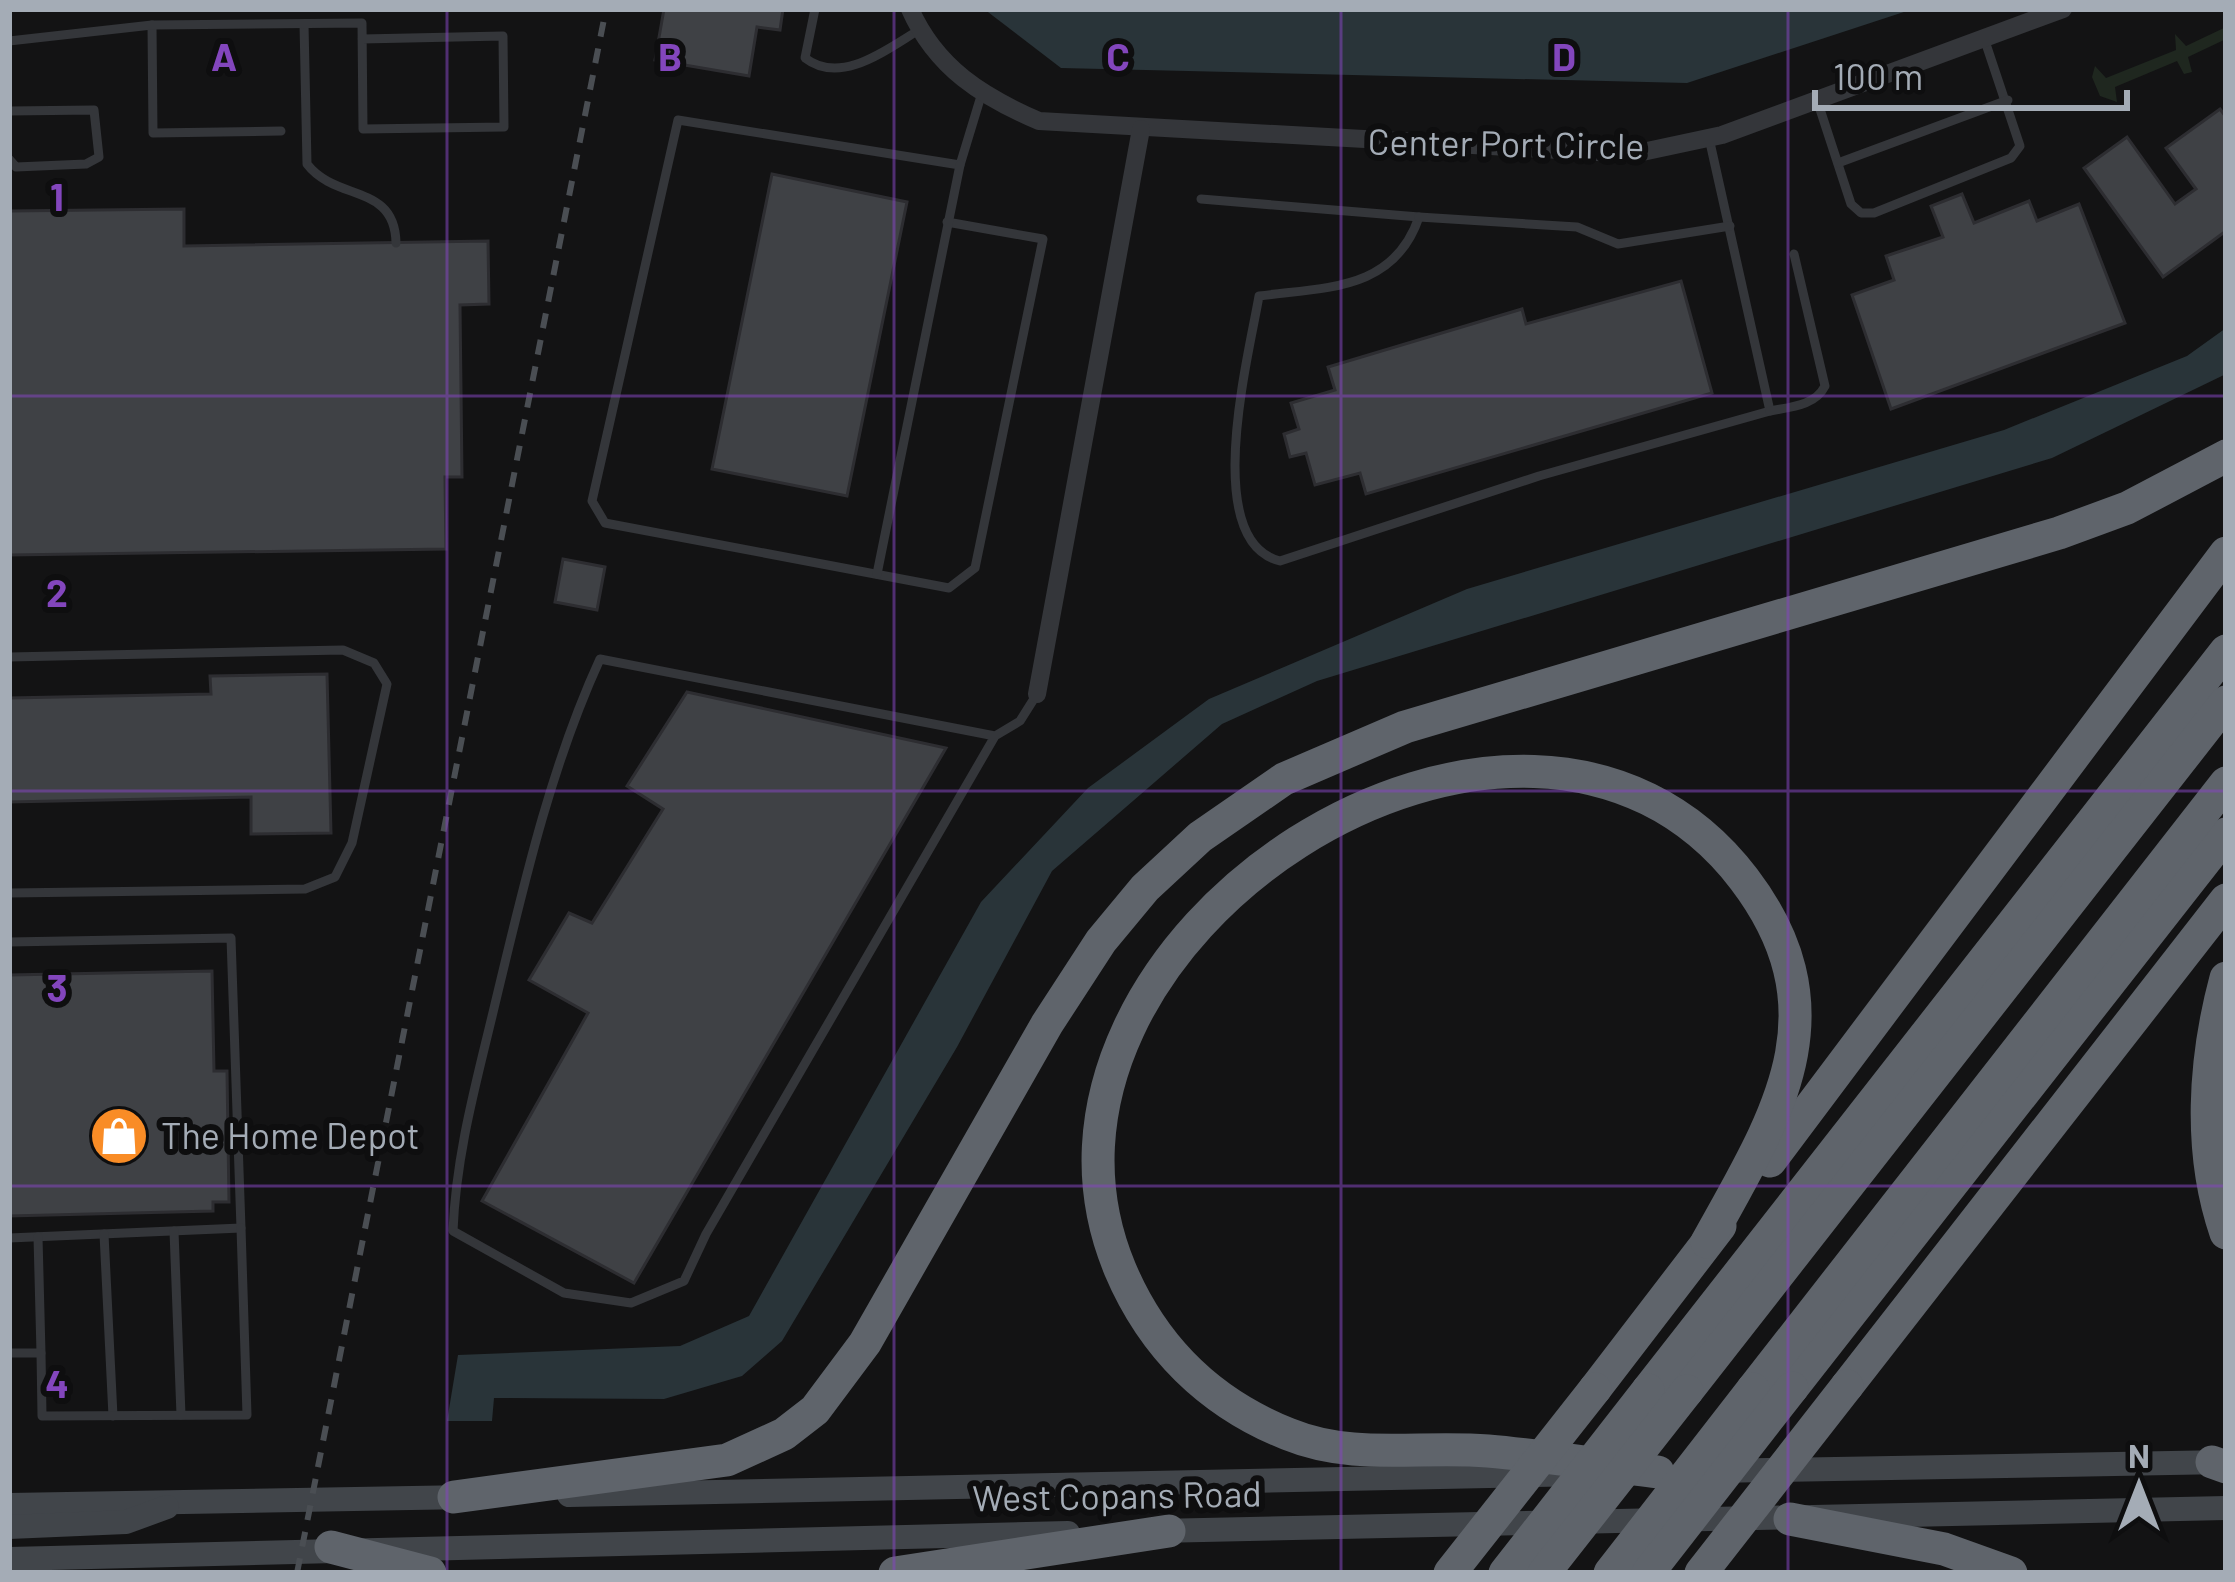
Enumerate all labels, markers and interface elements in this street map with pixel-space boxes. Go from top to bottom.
text: A [211,32,237,79]
text: B [658,32,682,79]
text: C [1106,32,1130,79]
text: D [1552,32,1576,79]
scale bar [1815,36,2127,110]
text: 100 m [1833,54,1923,97]
street label: Center Port Circle [1367,119,1645,166]
text: 1 [50,172,64,219]
text: 2 [46,568,68,615]
text: 3 [46,963,68,1010]
shop icon: The Home Depot [88,1105,150,1167]
place label: The Home Depot [161,1113,420,1156]
text: 4 [45,1359,69,1406]
north arrow [2079,1426,2199,1546]
text: N [2128,1435,2150,1475]
street label: West Copans Road [972,1470,1262,1519]

